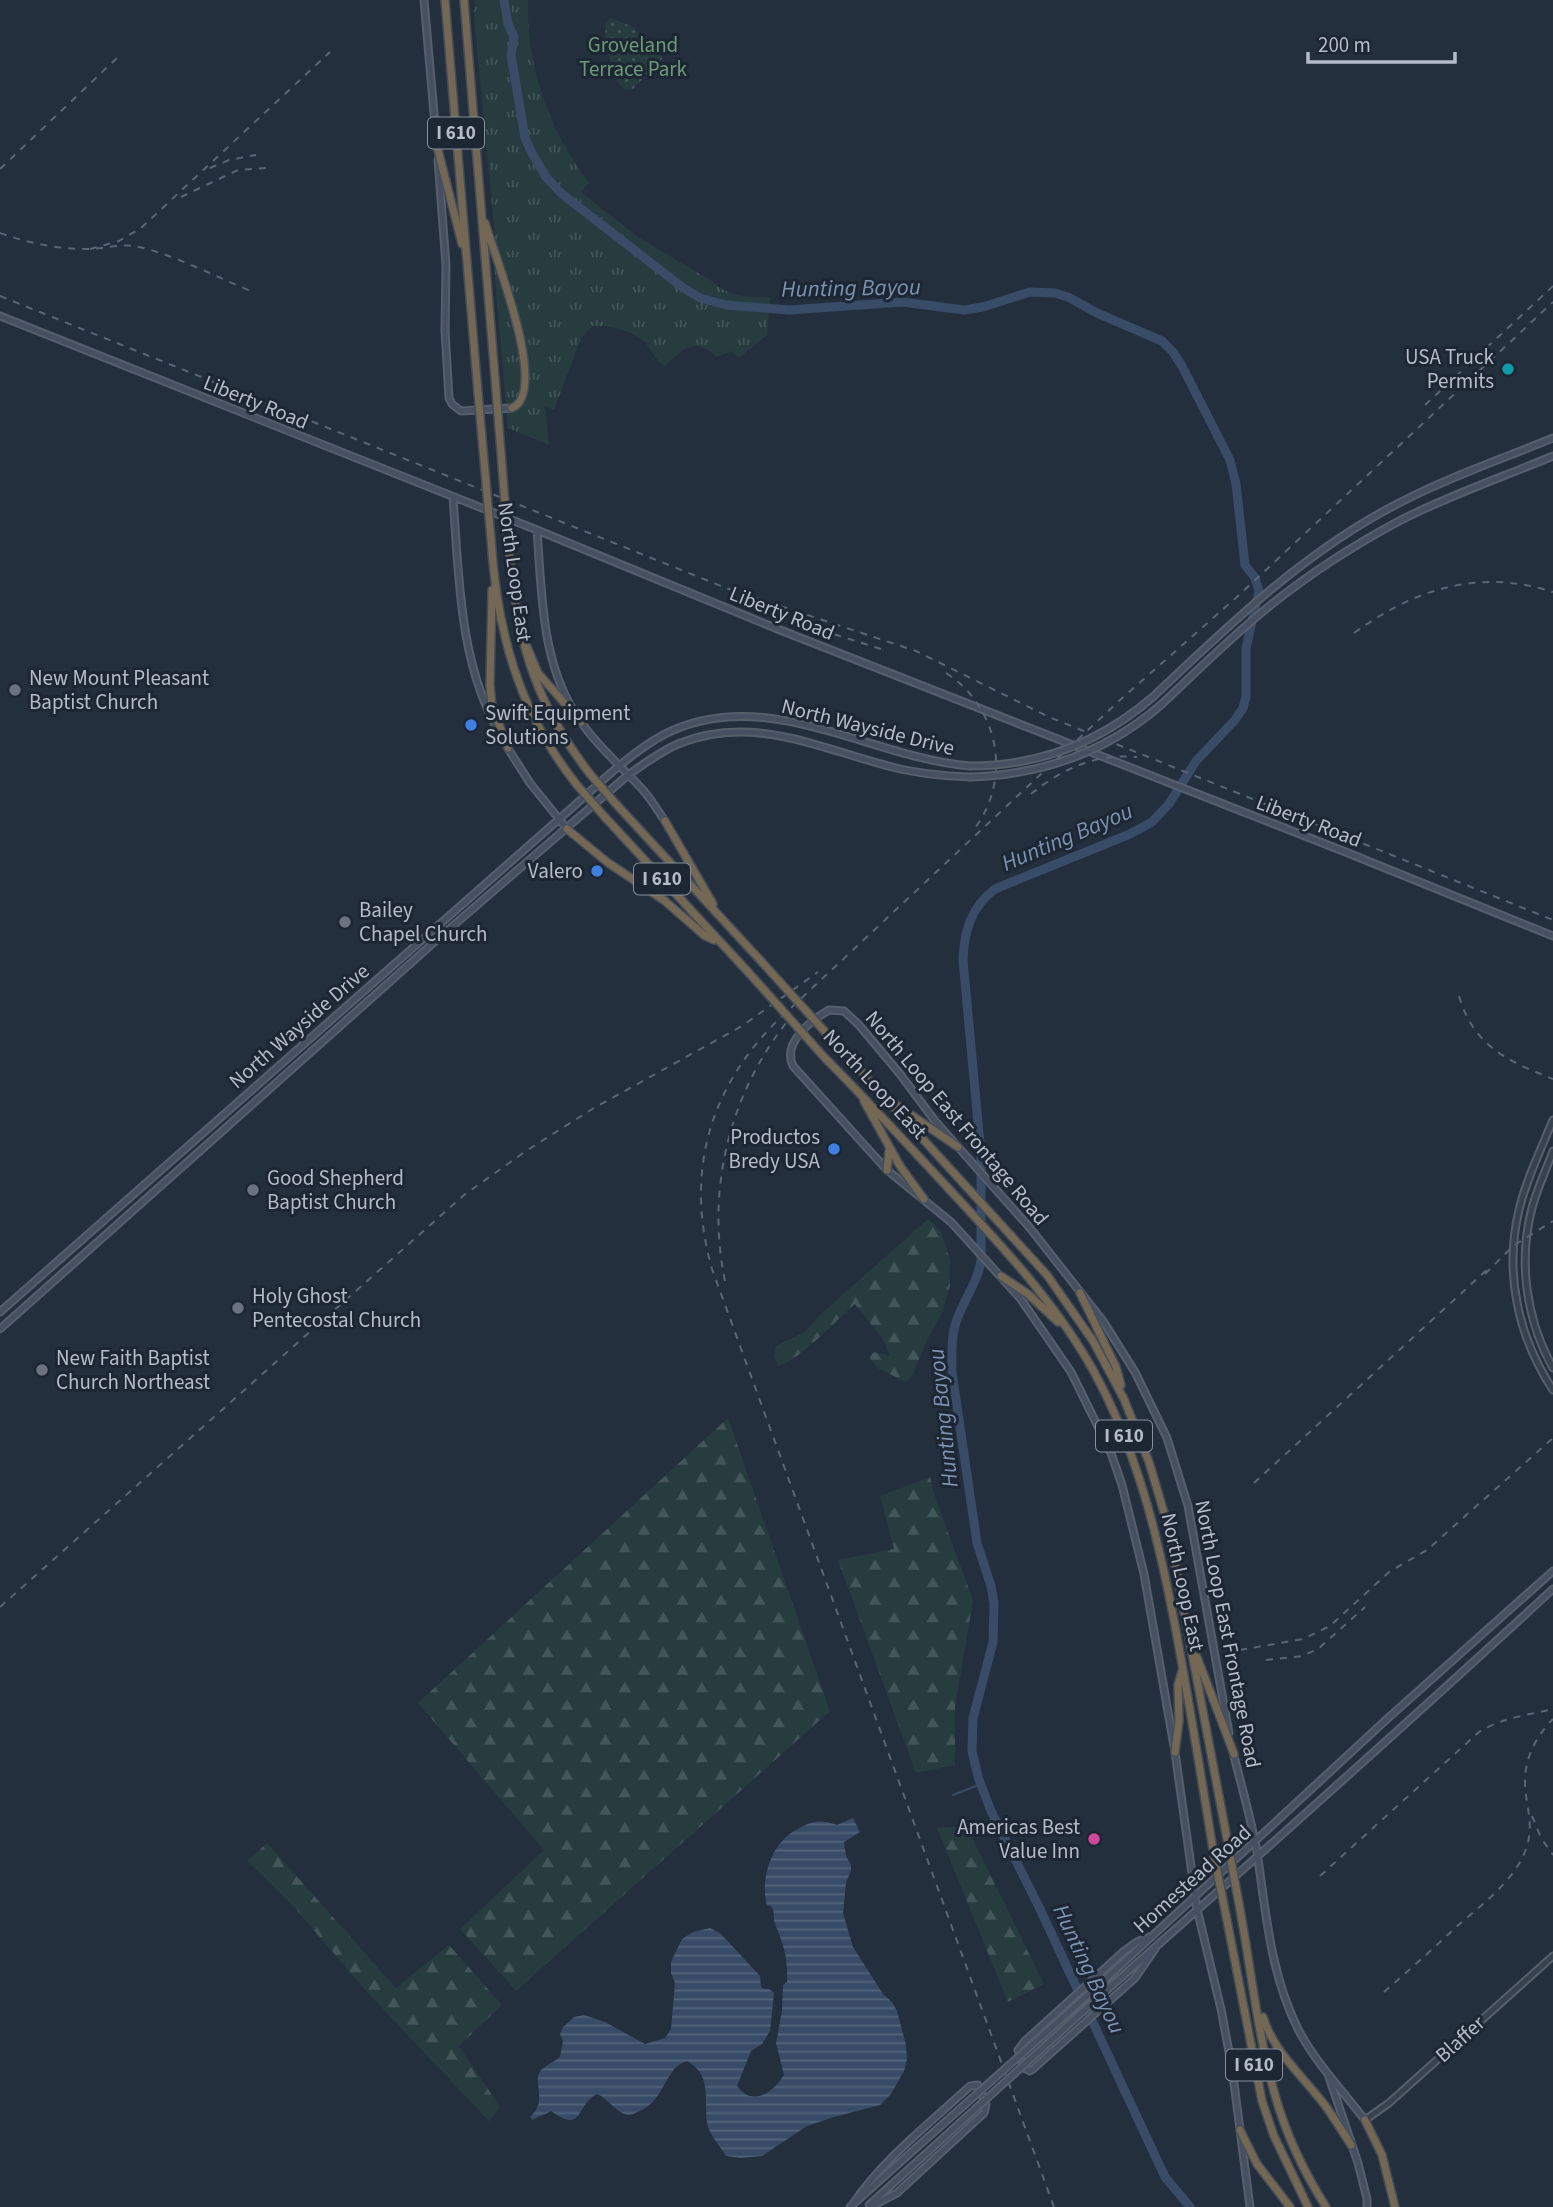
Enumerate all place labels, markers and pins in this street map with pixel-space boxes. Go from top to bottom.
place label: USA Truck Permits [1405,342,1495,396]
marker: USA Truck Permits [1500,361,1516,377]
place label: New Mount Pleasant Baptist Church [29,663,209,717]
marker: New Mount Pleasant Baptist Church [7,682,23,698]
place label: Swift Equipment Solutions [485,698,630,752]
marker: Swift Equipment Solutions [463,717,479,733]
place label: Valero [528,856,583,886]
marker: Valero [589,863,605,879]
place label: Bailey Chapel Church [359,895,488,949]
marker: Bailey Chapel Church [337,914,353,930]
place label: Productos Bredy USA [729,1122,821,1176]
marker: Productos Bredy USA [826,1141,842,1157]
place label: Good Shepherd Baptist Church [267,1163,404,1217]
marker: Good Shepherd Baptist Church [245,1182,261,1198]
place label: Holy Ghost Pentecostal Church [252,1281,421,1335]
marker: Holy Ghost Pentecostal Church [230,1300,246,1316]
place label: New Faith Baptist Church Northeast [56,1343,210,1397]
marker: New Faith Baptist Church Northeast [34,1362,50,1378]
place label: Americas Best Value Inn [957,1812,1080,1866]
marker: Americas Best Value Inn [1086,1831,1102,1847]

